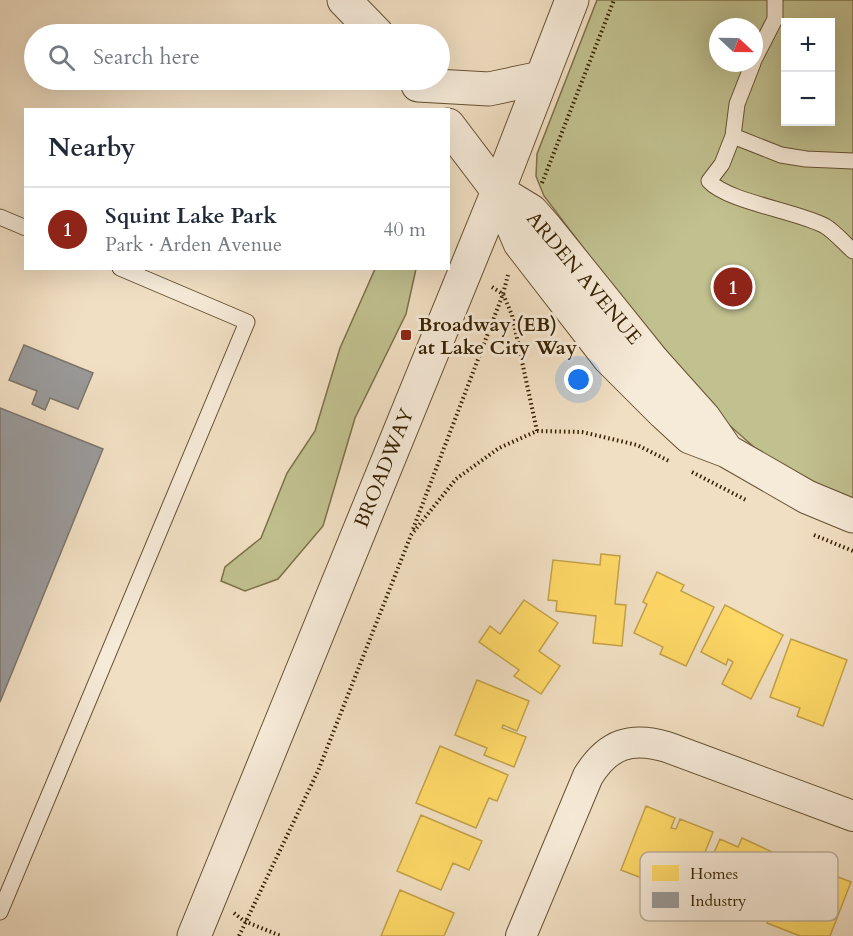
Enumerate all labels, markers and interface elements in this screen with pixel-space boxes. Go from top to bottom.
north arrow [709,18,763,72]
map controls [781,18,835,126]
button: + [781,18,835,72]
search box [24,24,450,90]
icon: search [45,41,78,74]
text: Search here [93,42,200,72]
button: − [781,72,835,126]
text: Nearby [48,130,136,165]
text: Squint Lake Park [105,201,277,231]
street label: ARDEN AVENUE [520,206,648,350]
text: 1 [62,216,73,243]
text: 40 m [383,216,426,243]
text: Park · Arden Avenue [105,231,282,258]
pin: 1 [714,264,752,310]
place label: Broadway (EB) at Lake City Way [418,311,578,361]
marker: Broadway (EB) at Lake City Way [399,328,413,342]
your location [564,365,593,394]
street label: BROADWAY [348,404,420,532]
legend [640,852,838,921]
text: Homes [690,863,738,885]
text: Industry [690,890,747,912]

